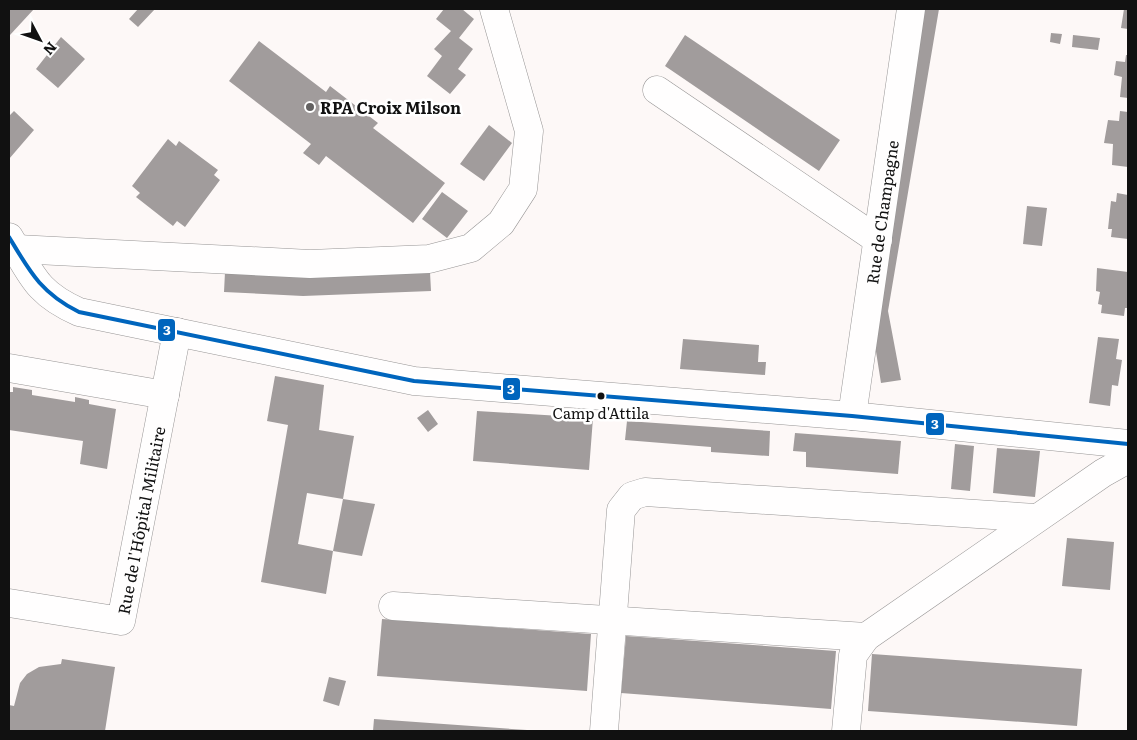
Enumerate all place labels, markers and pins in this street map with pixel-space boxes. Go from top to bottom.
place label: RPA Croix Milson [320,95,461,119]
marker: RPA Croix Milson [304,101,316,113]
marker: Camp d'Attila [596,391,606,401]
place label: Camp d'Attila [553,401,650,424]

